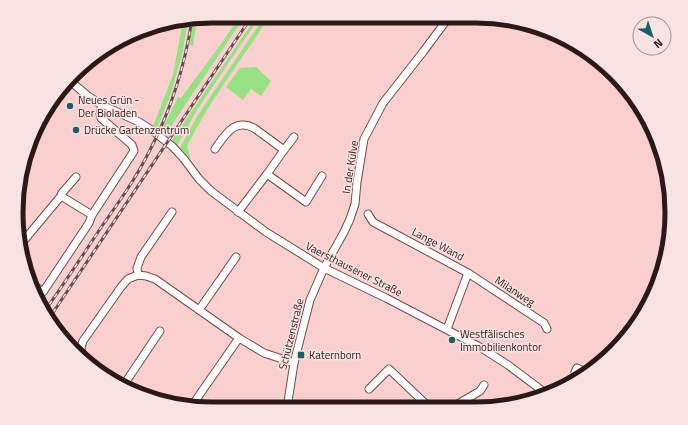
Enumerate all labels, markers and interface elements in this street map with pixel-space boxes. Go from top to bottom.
north arrow [632,16,672,56]
text: N [650,35,666,52]
place label: Neues Grün - Der Bioladen [78,92,140,121]
marker: Neues Grün - Der Bioladen [65,101,75,111]
place label: Drücke Gartenzentrum [84,122,189,138]
marker: Drücke Gartenzentrum [71,125,81,135]
street label: In der Külve [338,139,362,195]
street label: Lange Wand [409,224,467,265]
street label: Vaersthausener Straße [303,238,405,300]
street label: Milanweg [492,272,539,310]
street label: Schützenstraße [274,296,308,371]
place label: Westfälisches Immobilienkontor [460,326,542,355]
marker: Westfälisches Immobilienkontor [447,335,457,345]
place label: Katernborn [309,347,361,363]
marker: Katernborn [296,350,306,360]

